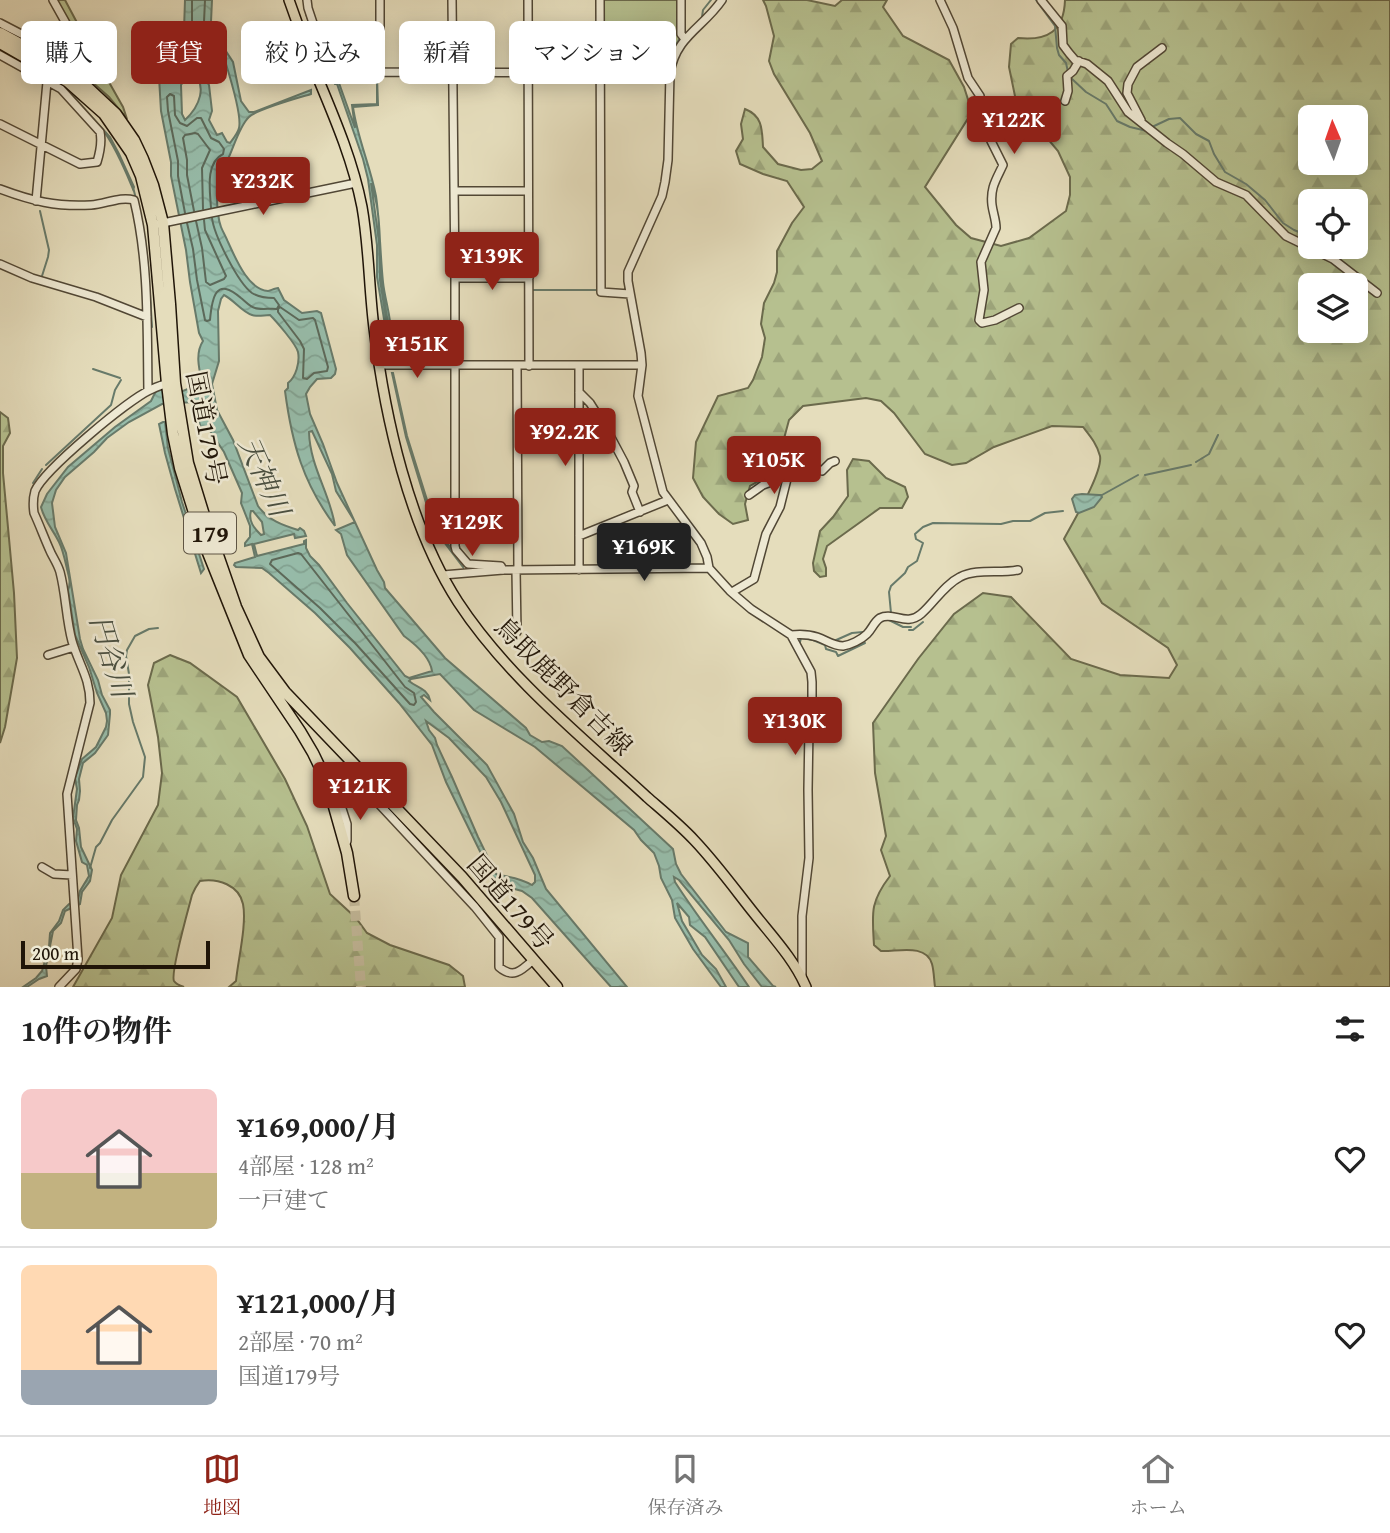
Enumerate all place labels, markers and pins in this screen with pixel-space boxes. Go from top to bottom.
pin: ¥122K [965,96,1063,156]
pin: ¥232K [214,158,312,217]
pin: ¥139K [443,232,541,292]
pin: ¥151K [368,320,466,380]
pin: ¥92.2K [508,408,622,468]
pin: ¥105K [725,436,823,496]
pin: ¥129K [423,498,521,558]
pin: ¥169K [595,524,693,583]
pin: ¥130K [746,698,844,757]
pin: ¥121K [311,762,409,822]

